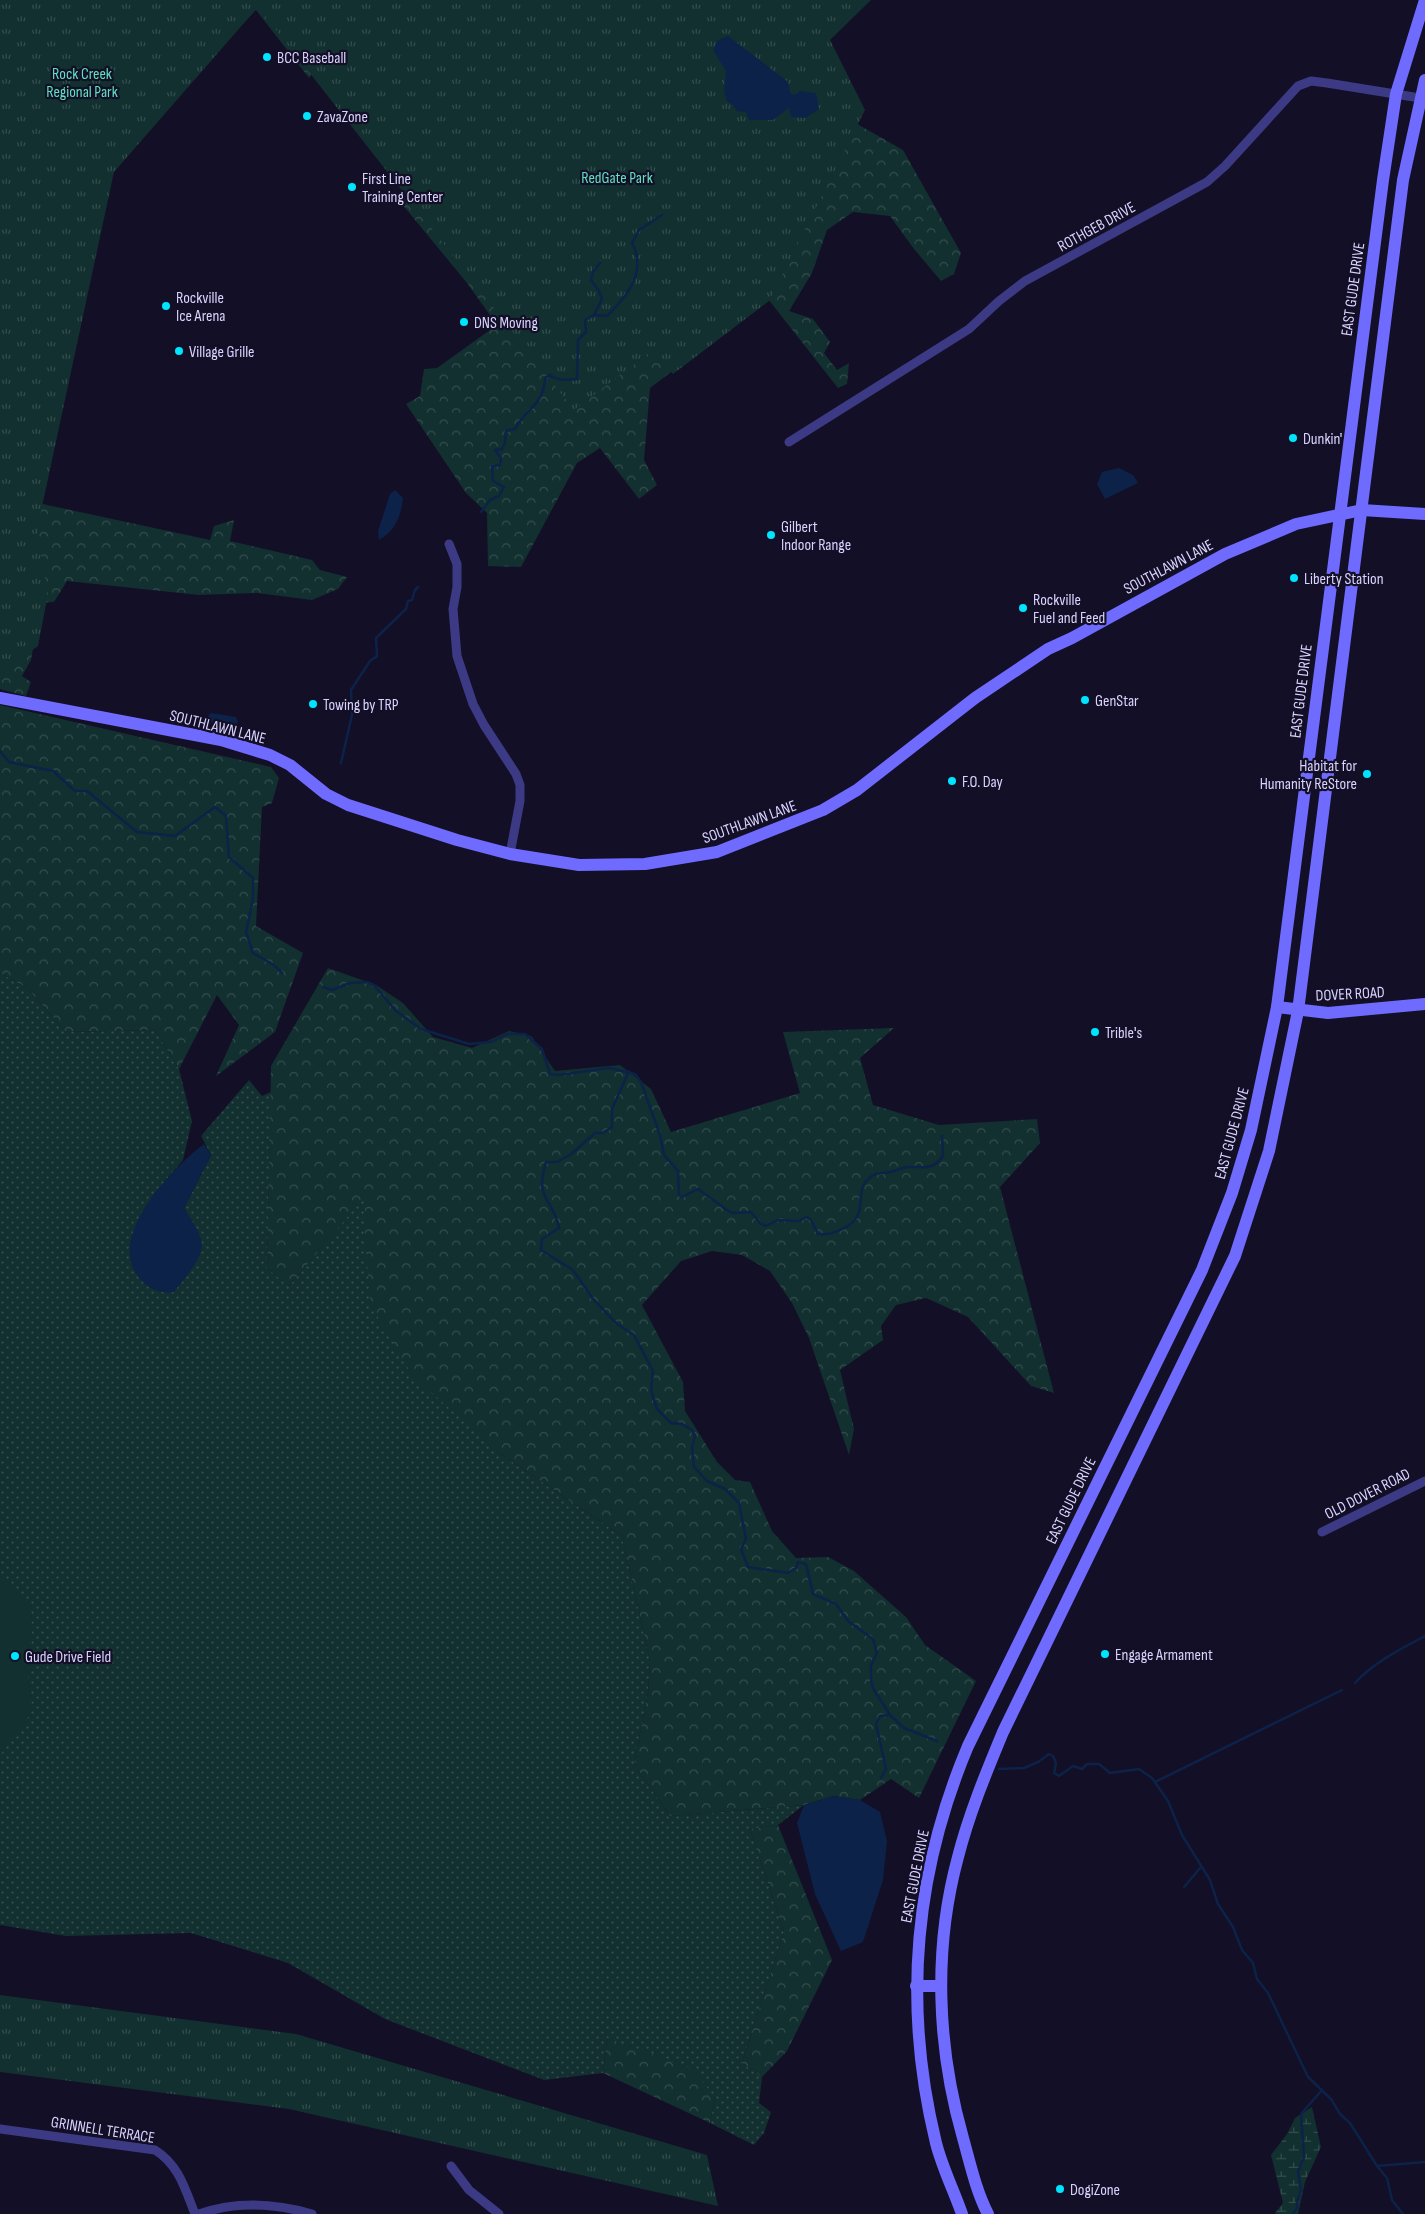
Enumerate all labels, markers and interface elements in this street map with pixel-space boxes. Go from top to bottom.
place label: BCC Baseball [277,49,346,68]
marker: BCC Baseball [261,51,273,63]
park label: Rock Creek Regional Park [46,65,118,102]
place label: ZavaZone [317,108,368,127]
marker: ZavaZone [301,110,313,122]
park label: RedGate Park [581,169,653,188]
place label: First Line Training Center [362,170,444,207]
marker: First Line Training Center [346,181,358,193]
street label: ROTHGEB DRIVE [1054,198,1139,256]
street label: EAST GUDE DRIVE [1338,241,1369,337]
place label: Rockville Ice Arena [176,289,225,326]
marker: Rockville Ice Arena [160,300,172,312]
place label: DNS Moving [474,314,538,333]
marker: DNS Moving [458,316,470,328]
place label: Village Grille [189,343,255,362]
marker: Village Grille [173,345,185,357]
place label: Dunkin' [1303,430,1342,449]
marker: Dunkin' [1287,432,1299,444]
place label: Gilbert Indoor Range [781,518,851,555]
marker: Gilbert Indoor Range [765,529,777,541]
street label: SOUTHLAWN LANE [1121,536,1217,599]
place label: Liberty Station [1304,570,1384,589]
marker: Liberty Station [1288,572,1300,584]
place label: Rockville Fuel and Feed [1033,591,1105,628]
marker: Rockville Fuel and Feed [1017,602,1029,614]
street label: EAST GUDE DRIVE [1286,643,1317,739]
place label: GenStar [1095,692,1139,711]
marker: GenStar [1079,694,1091,706]
place label: Towing by TRP [323,696,399,715]
marker: Towing by TRP [307,698,319,710]
street label: SOUTHLAWN LANE [167,706,268,749]
place label: Habitat for Humanity ReStore [1260,757,1357,794]
marker: Habitat for Humanity ReStore [1361,768,1373,780]
place label: F.O. Day [962,773,1003,792]
marker: F.O. Day [946,775,958,787]
street label: SOUTHLAWN LANE [700,797,799,848]
street label: DOVER ROAD [1315,983,1385,1006]
place label: Trible's [1105,1024,1142,1043]
marker: Trible's [1089,1026,1101,1038]
street label: EAST GUDE DRIVE [1211,1085,1254,1181]
street label: EAST GUDE DRIVE [1042,1454,1101,1547]
street label: OLD DOVER ROAD [1322,1465,1414,1524]
place label: Engage Armament [1115,1646,1213,1665]
place label: Gude Drive Field [25,1648,111,1667]
marker: Engage Armament [1099,1648,1111,1660]
marker: Gude Drive Field [9,1650,21,1662]
street label: EAST GUDE DRIVE [897,1828,934,1924]
street label: GRINNELL TERRACE [50,2113,156,2148]
place label: DogiZone [1070,2181,1120,2200]
marker: DogiZone [1054,2183,1066,2195]

